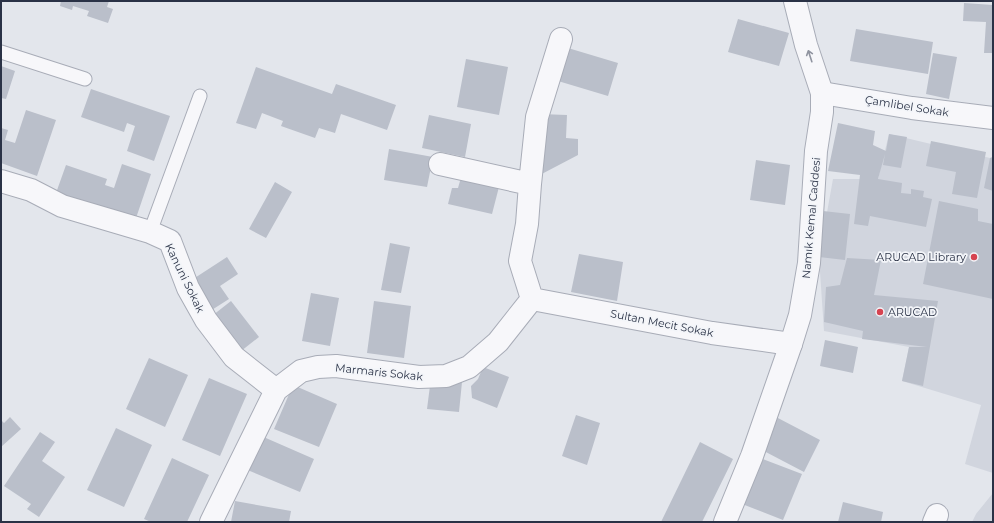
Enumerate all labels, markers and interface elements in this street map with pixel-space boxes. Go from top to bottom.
one-way arrow [806,50,813,63]
street label: Çamlibel Sokak [864,92,950,120]
street label: Namık Kemal Caddesi [799,157,823,279]
street label: Kanuni Sokak [162,241,208,315]
place label: ARUCAD Library [876,250,966,264]
marker: ARUCAD Library [969,252,979,262]
place label: ARUCAD [888,305,937,319]
street label: Sultan Mecit Sokak [609,306,715,340]
marker: ARUCAD [875,307,885,317]
street label: Marmaris Sokak [334,360,424,384]

